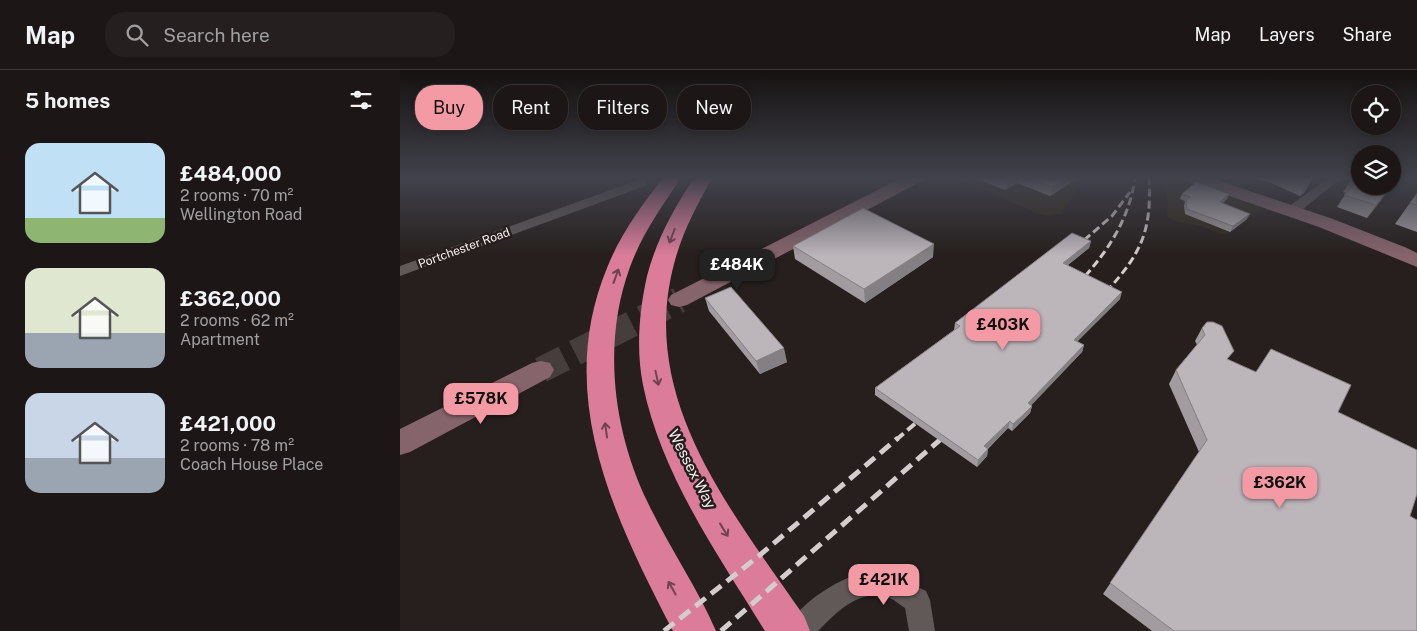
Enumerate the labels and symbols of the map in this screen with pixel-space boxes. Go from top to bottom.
street label: Portchester Road [416,225,512,271]
one-way arrow [667,228,676,243]
pin: £484K [702,248,772,291]
one-way arrow [612,269,621,285]
pin: £403K [968,308,1038,351]
one-way arrow [652,370,662,386]
pin: £578K [446,382,516,425]
one-way arrow [601,422,611,438]
street label: Wessex Way [665,426,720,511]
pin: £362K [1245,466,1315,509]
one-way arrow [719,522,729,536]
pin: £421K [849,564,919,606]
one-way arrow [667,581,677,596]

